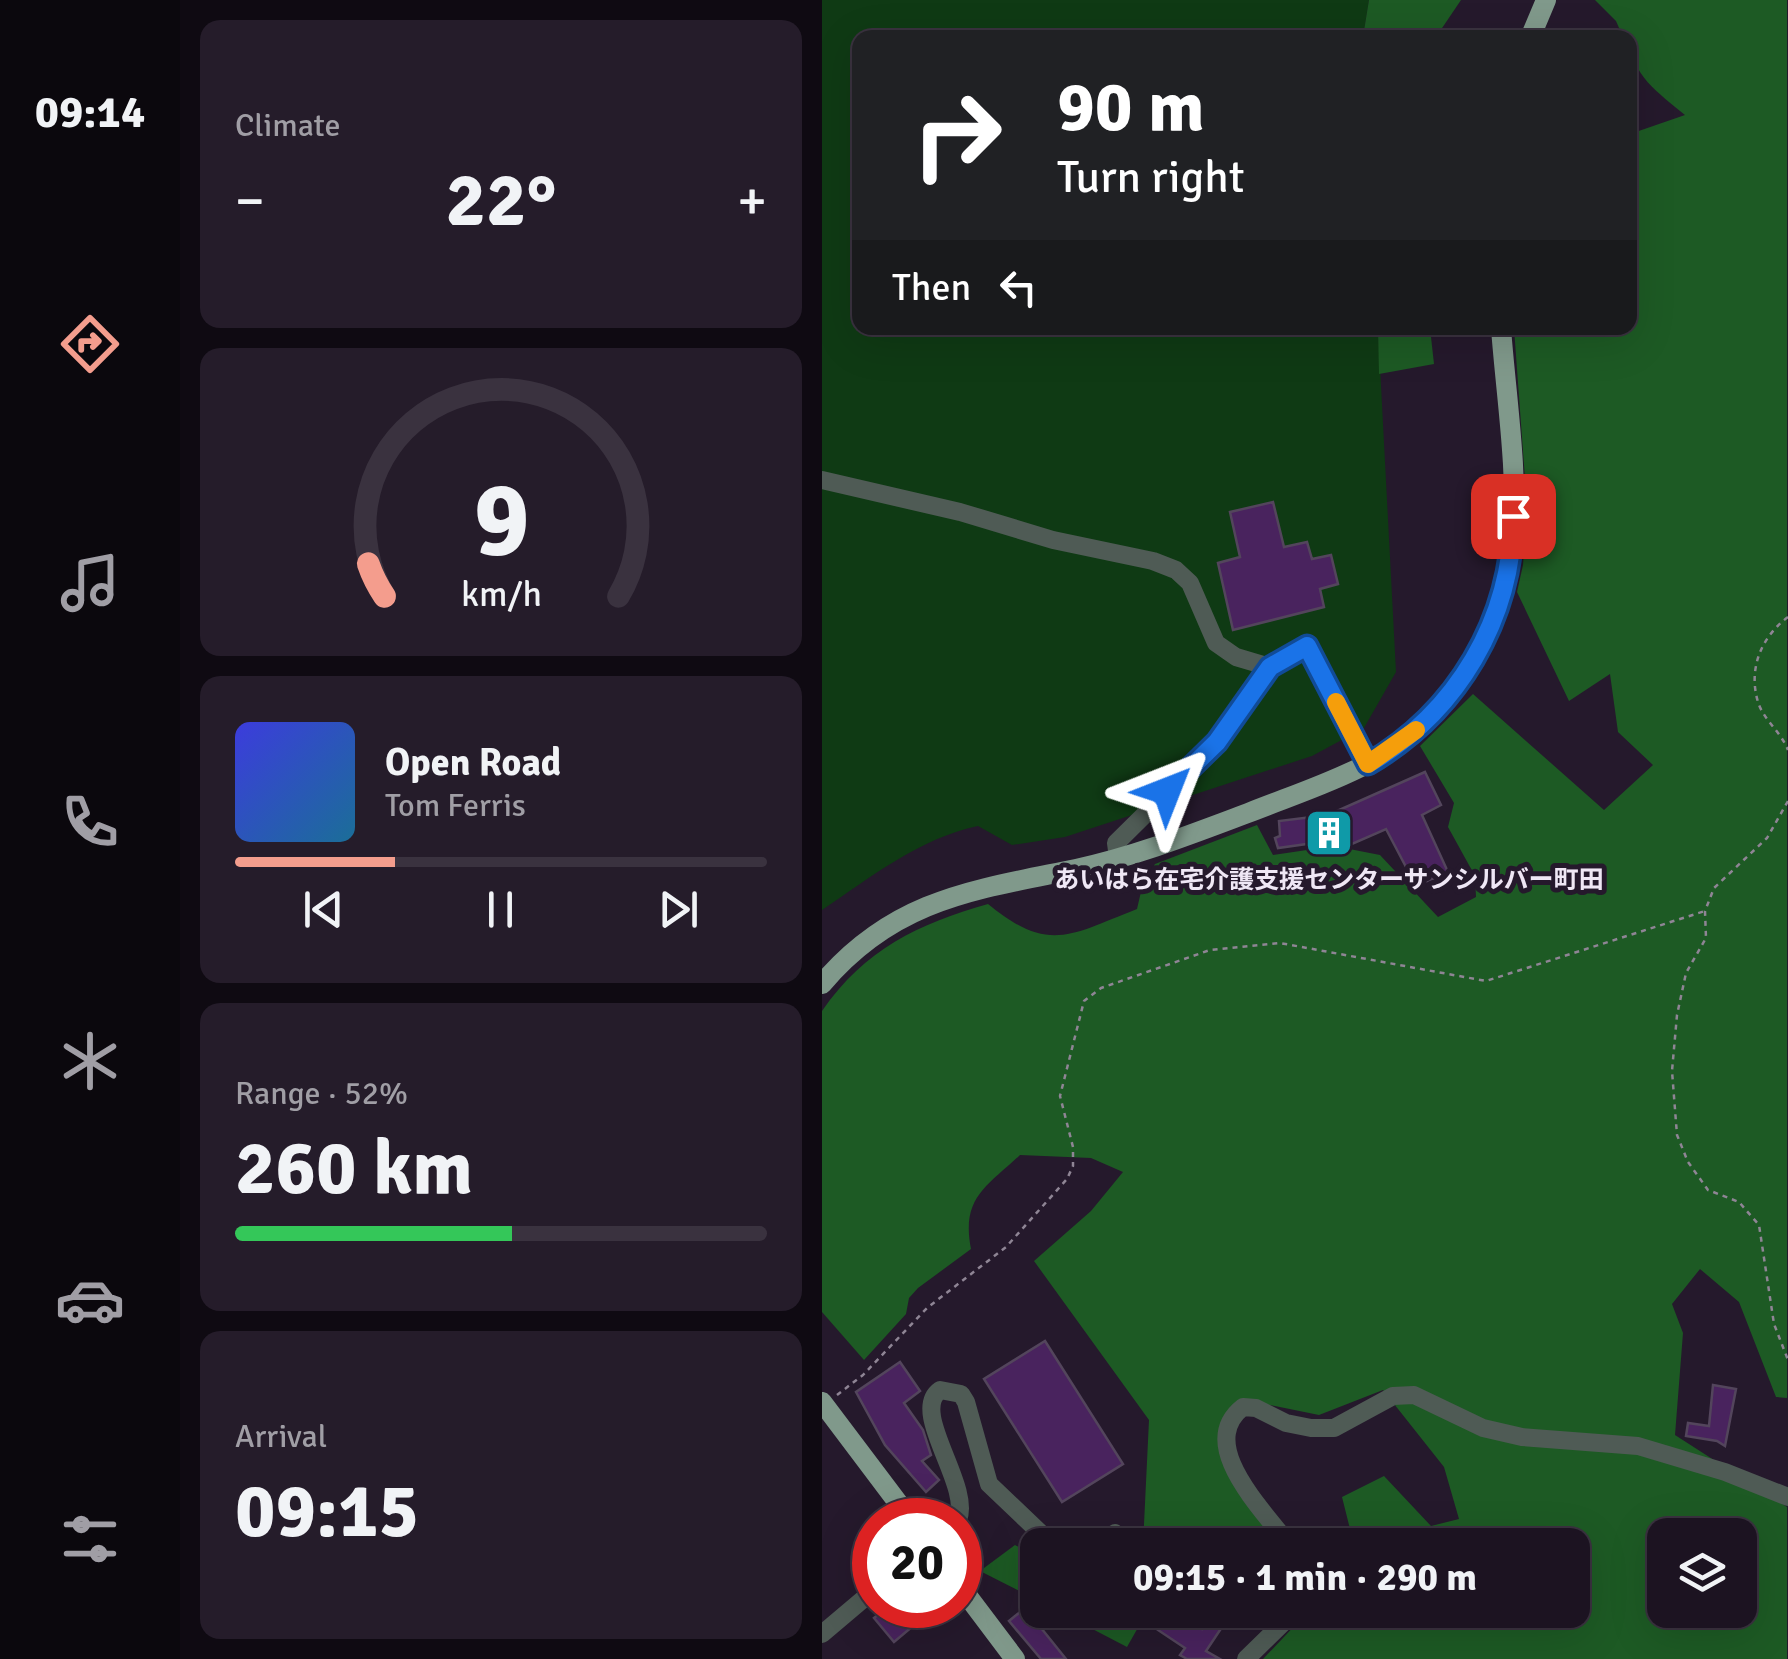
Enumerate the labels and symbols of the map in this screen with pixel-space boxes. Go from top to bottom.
pin [1471,474,1556,559]
position arrow [1115,739,1219,843]
building icon: あいはら在宅介護支援センターサンシルバー町田 [1303,807,1355,859]
place label: あいはら在宅介護支援センターサンシルバー町田 [1054,864,1604,895]
speed limit sign: 20 [852,1498,982,1628]

